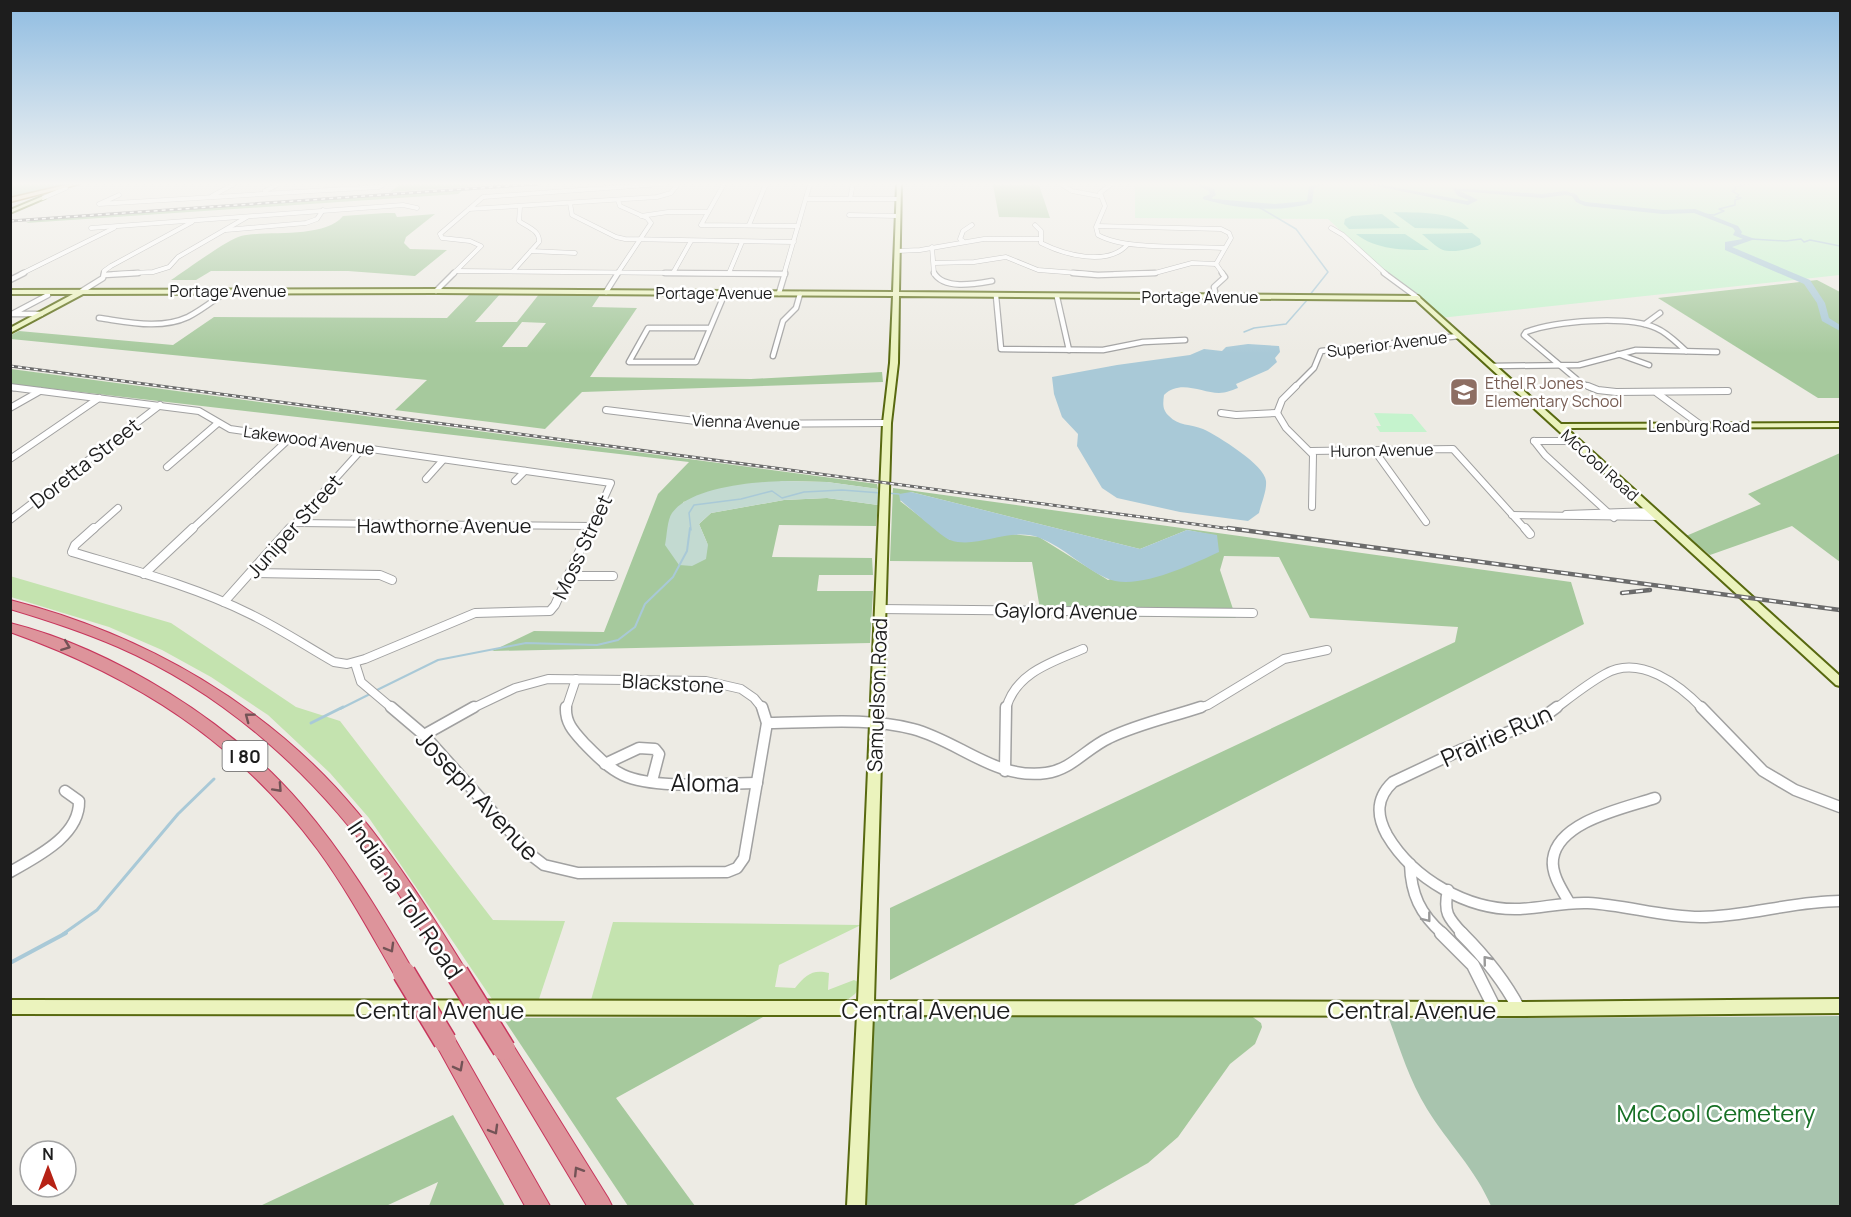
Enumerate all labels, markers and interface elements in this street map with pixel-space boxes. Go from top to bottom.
street label: Portage Avenue [170,280,286,302]
street label: Portage Avenue [656,282,772,304]
street label: Portage Avenue [1142,286,1258,308]
street label: Superior Avenue [1326,326,1448,362]
place label: Ethel R Jones Elementary School [1485,372,1623,412]
school or university icon: Ethel R Jones Elementary School [1448,376,1480,408]
street label: Vienna Avenue [692,409,800,435]
street label: Doretta Street [24,412,146,514]
street label: Lenburg Road [1648,415,1750,437]
street label: Lakewood Avenue [242,420,376,460]
street label: McCool Road [1556,424,1644,506]
street label: Huron Avenue [1330,438,1434,462]
street label: Juniper Street [240,468,348,584]
street label: Moss Street [546,490,618,604]
street label: Hawthorne Avenue [357,512,531,539]
street label: Gaylord Avenue [994,596,1138,626]
street label: Samuelson Road [861,617,893,773]
one-way arrow [59,639,70,651]
street label: Blackstone [621,667,725,699]
street label: Prairie Run [1435,696,1557,774]
one-way arrow [245,714,256,725]
street label: Joseph Avenue [409,723,547,867]
road number: I 80 [222,741,268,771]
street label: Aloma [670,765,740,799]
one-way arrow [271,782,282,792]
street label: Indiana Toll Road [341,813,471,985]
one-way arrow [1419,911,1430,922]
one-way arrow [382,942,394,952]
one-way arrow [1483,956,1494,967]
street label: Central Avenue [356,993,524,1026]
street label: Central Avenue [842,993,1010,1026]
street label: Central Avenue [1328,993,1496,1026]
one-way arrow [452,1061,463,1071]
park label: McCool Cemetery [1617,1096,1816,1129]
one-way arrow [487,1124,498,1134]
north arrow [18,1139,78,1199]
text: N [42,1143,54,1165]
one-way arrow [573,1167,585,1177]

